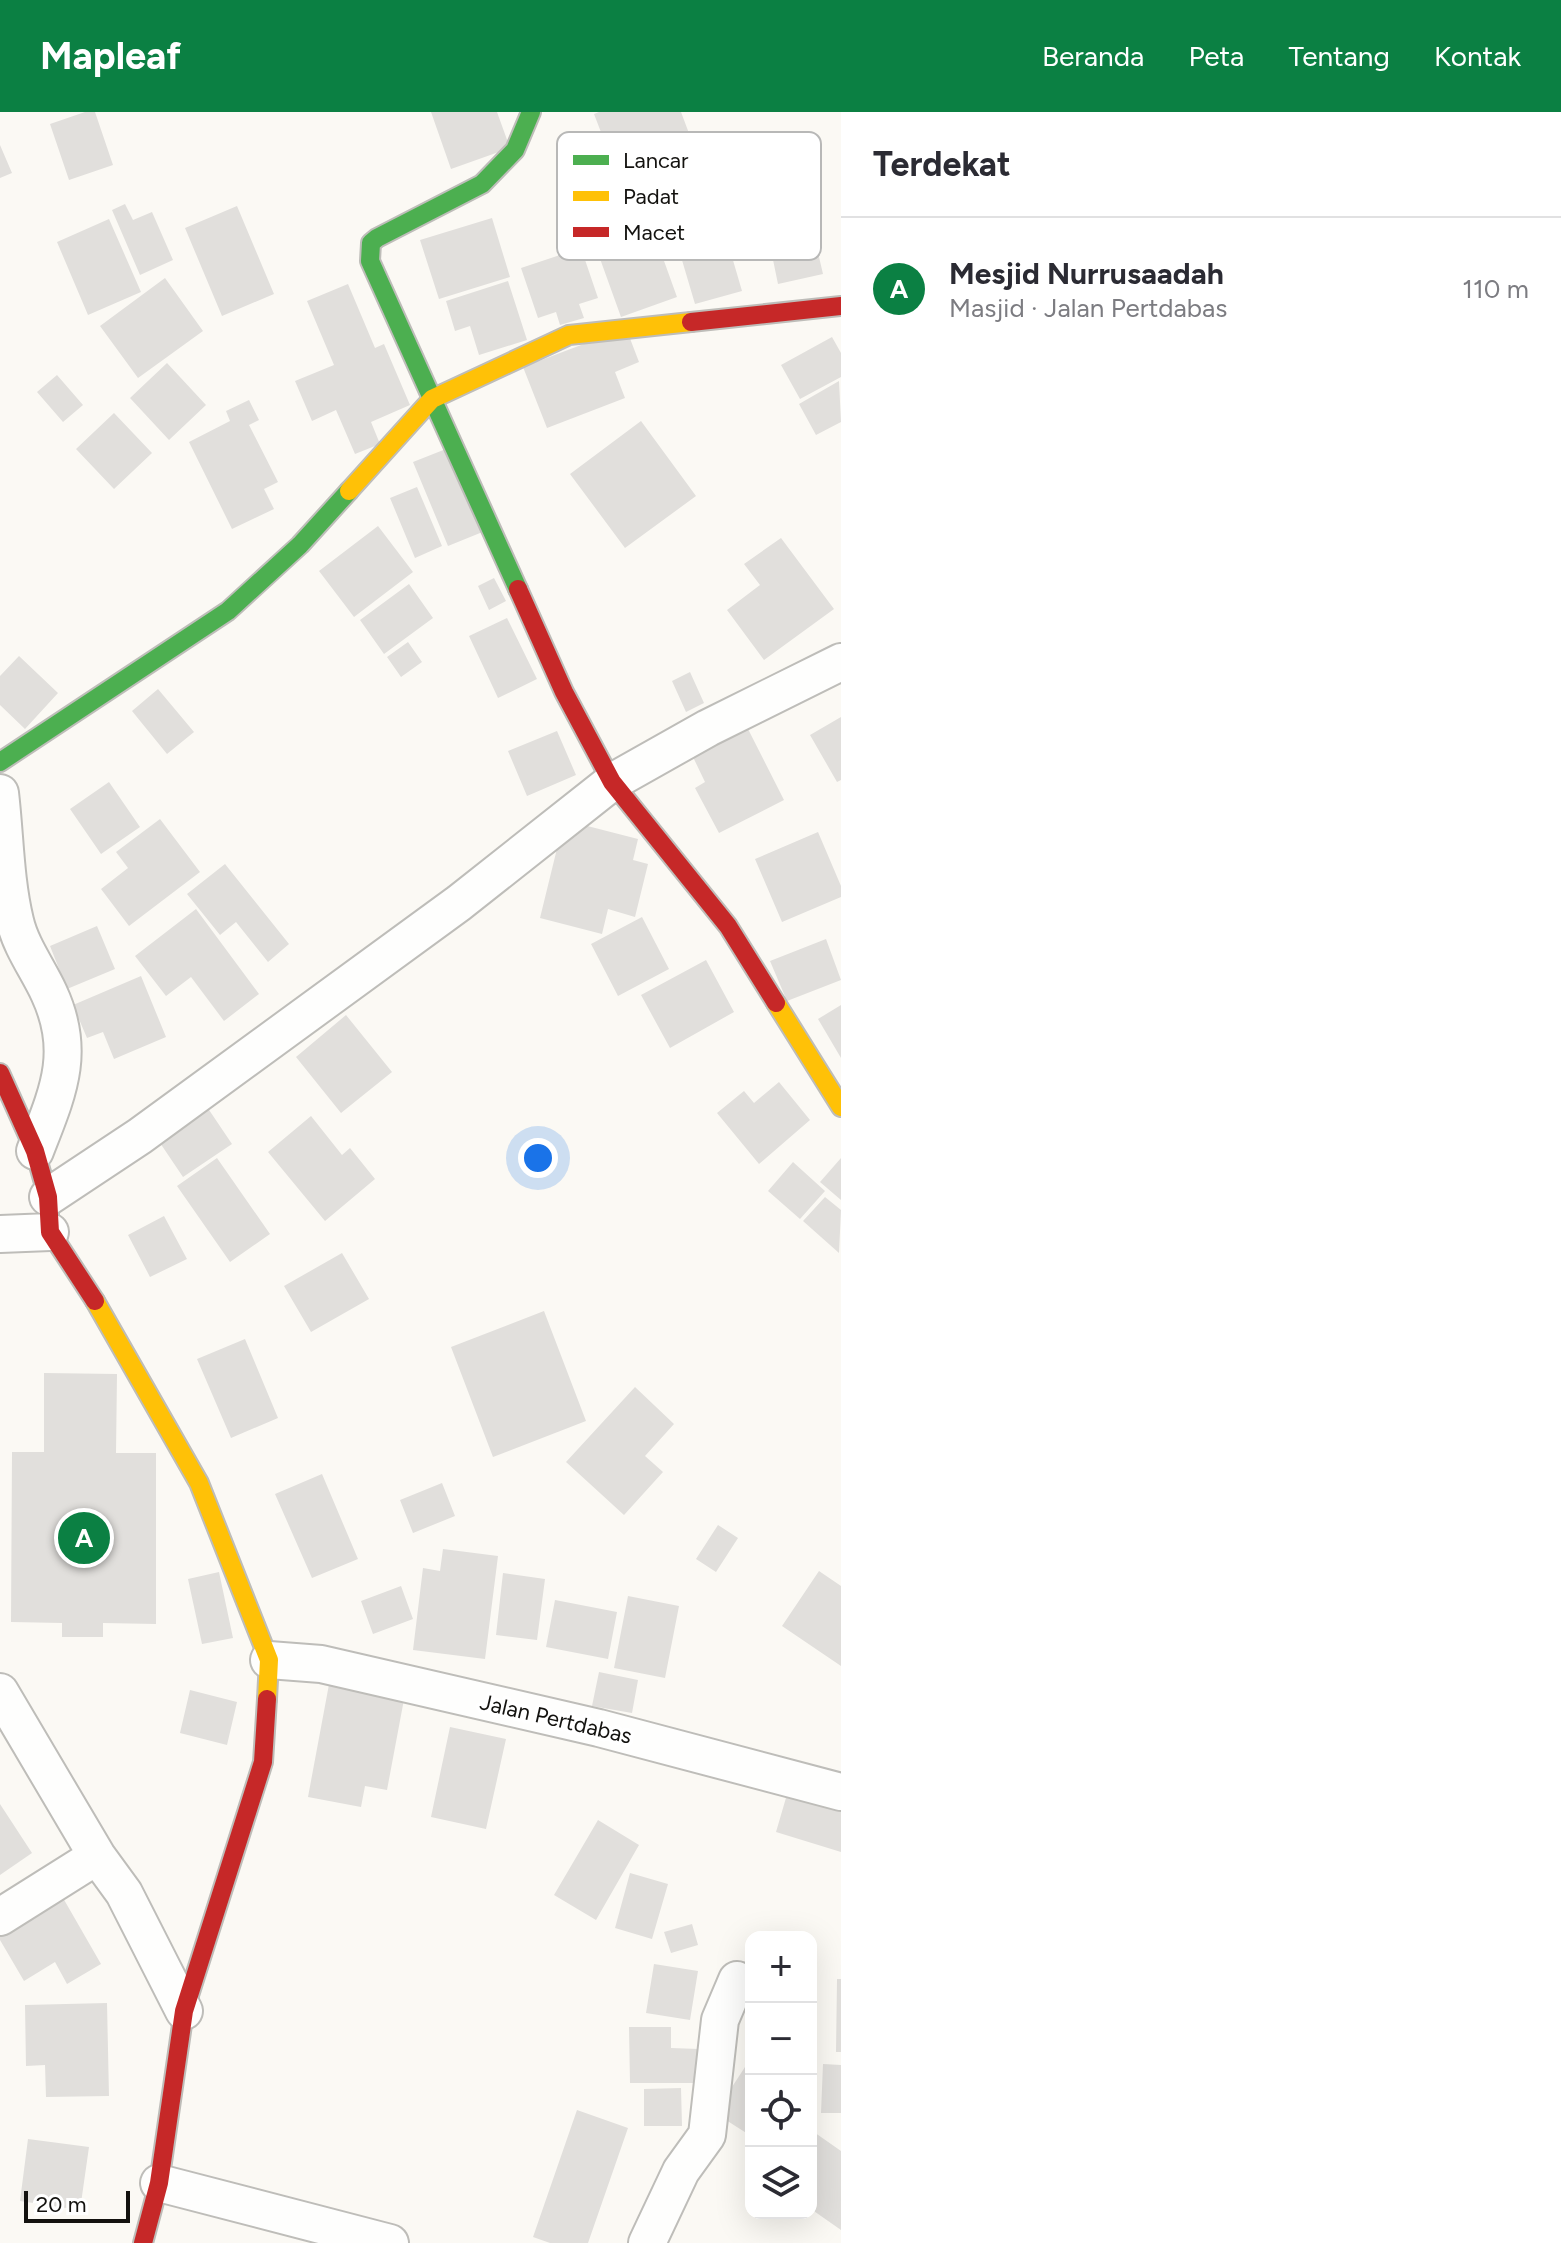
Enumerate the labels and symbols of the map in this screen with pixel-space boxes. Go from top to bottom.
legend [557,132,821,260]
text: Lancar [623,147,689,174]
text: Padat [623,183,679,210]
text: Macet [623,219,685,246]
your location [518,1138,558,1178]
pin: A [58,1508,110,1568]
street label: Jalan Pertdabas [477,1688,635,1750]
scale bar [24,2187,130,2223]

